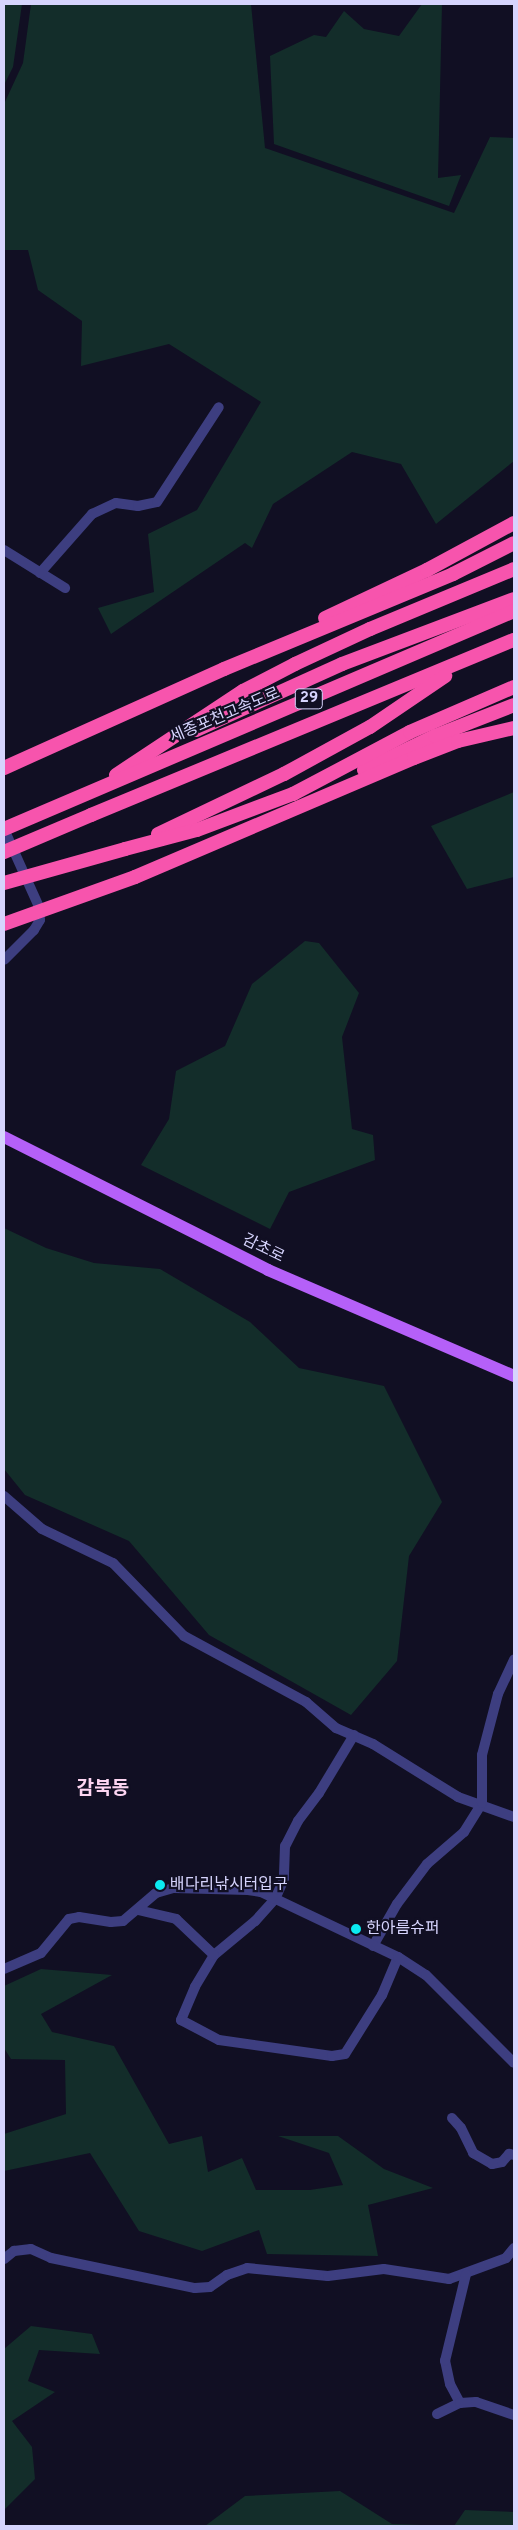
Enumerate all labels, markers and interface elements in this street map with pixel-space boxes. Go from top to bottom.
street label: 세종포천고속도로 [167,684,283,748]
road number: 29 [294,686,324,712]
street label: 감초로 [239,1231,287,1267]
district label: 감북동 [77,1779,129,1801]
place label: 배다리낚시터입구 [170,1875,288,1895]
marker: 배다리낚시터입구 [154,1879,166,1891]
place label: 한아름슈퍼 [366,1919,440,1939]
marker: 한아름슈퍼 [350,1923,362,1935]

